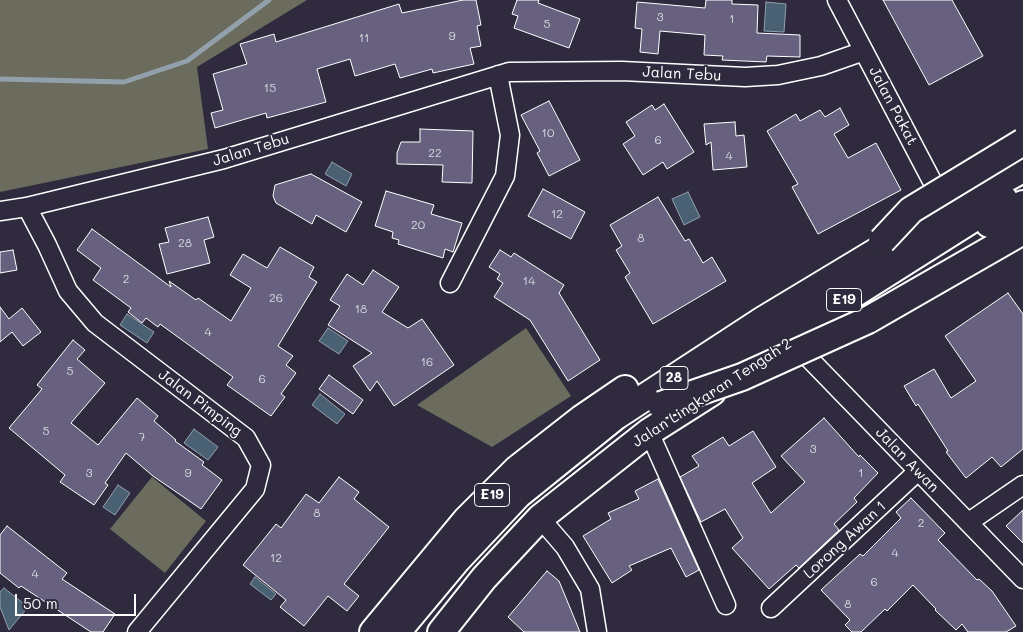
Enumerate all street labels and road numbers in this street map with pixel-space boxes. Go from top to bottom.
street label: Jalan Tebu [642,63,722,85]
street label: Jalan Pakat [865,64,921,148]
street label: Jalan Tebu [210,130,292,170]
road number: E19 [826,288,862,312]
street label: Jalan Lingkaran Tengah 2 [629,335,795,451]
street label: Jalan Pimping [155,366,245,440]
road number: 28 [660,366,688,389]
street label: Jalan Awan [872,424,942,496]
road number: E19 [474,484,510,506]
street label: Lorong Awan 1 [800,497,890,583]

